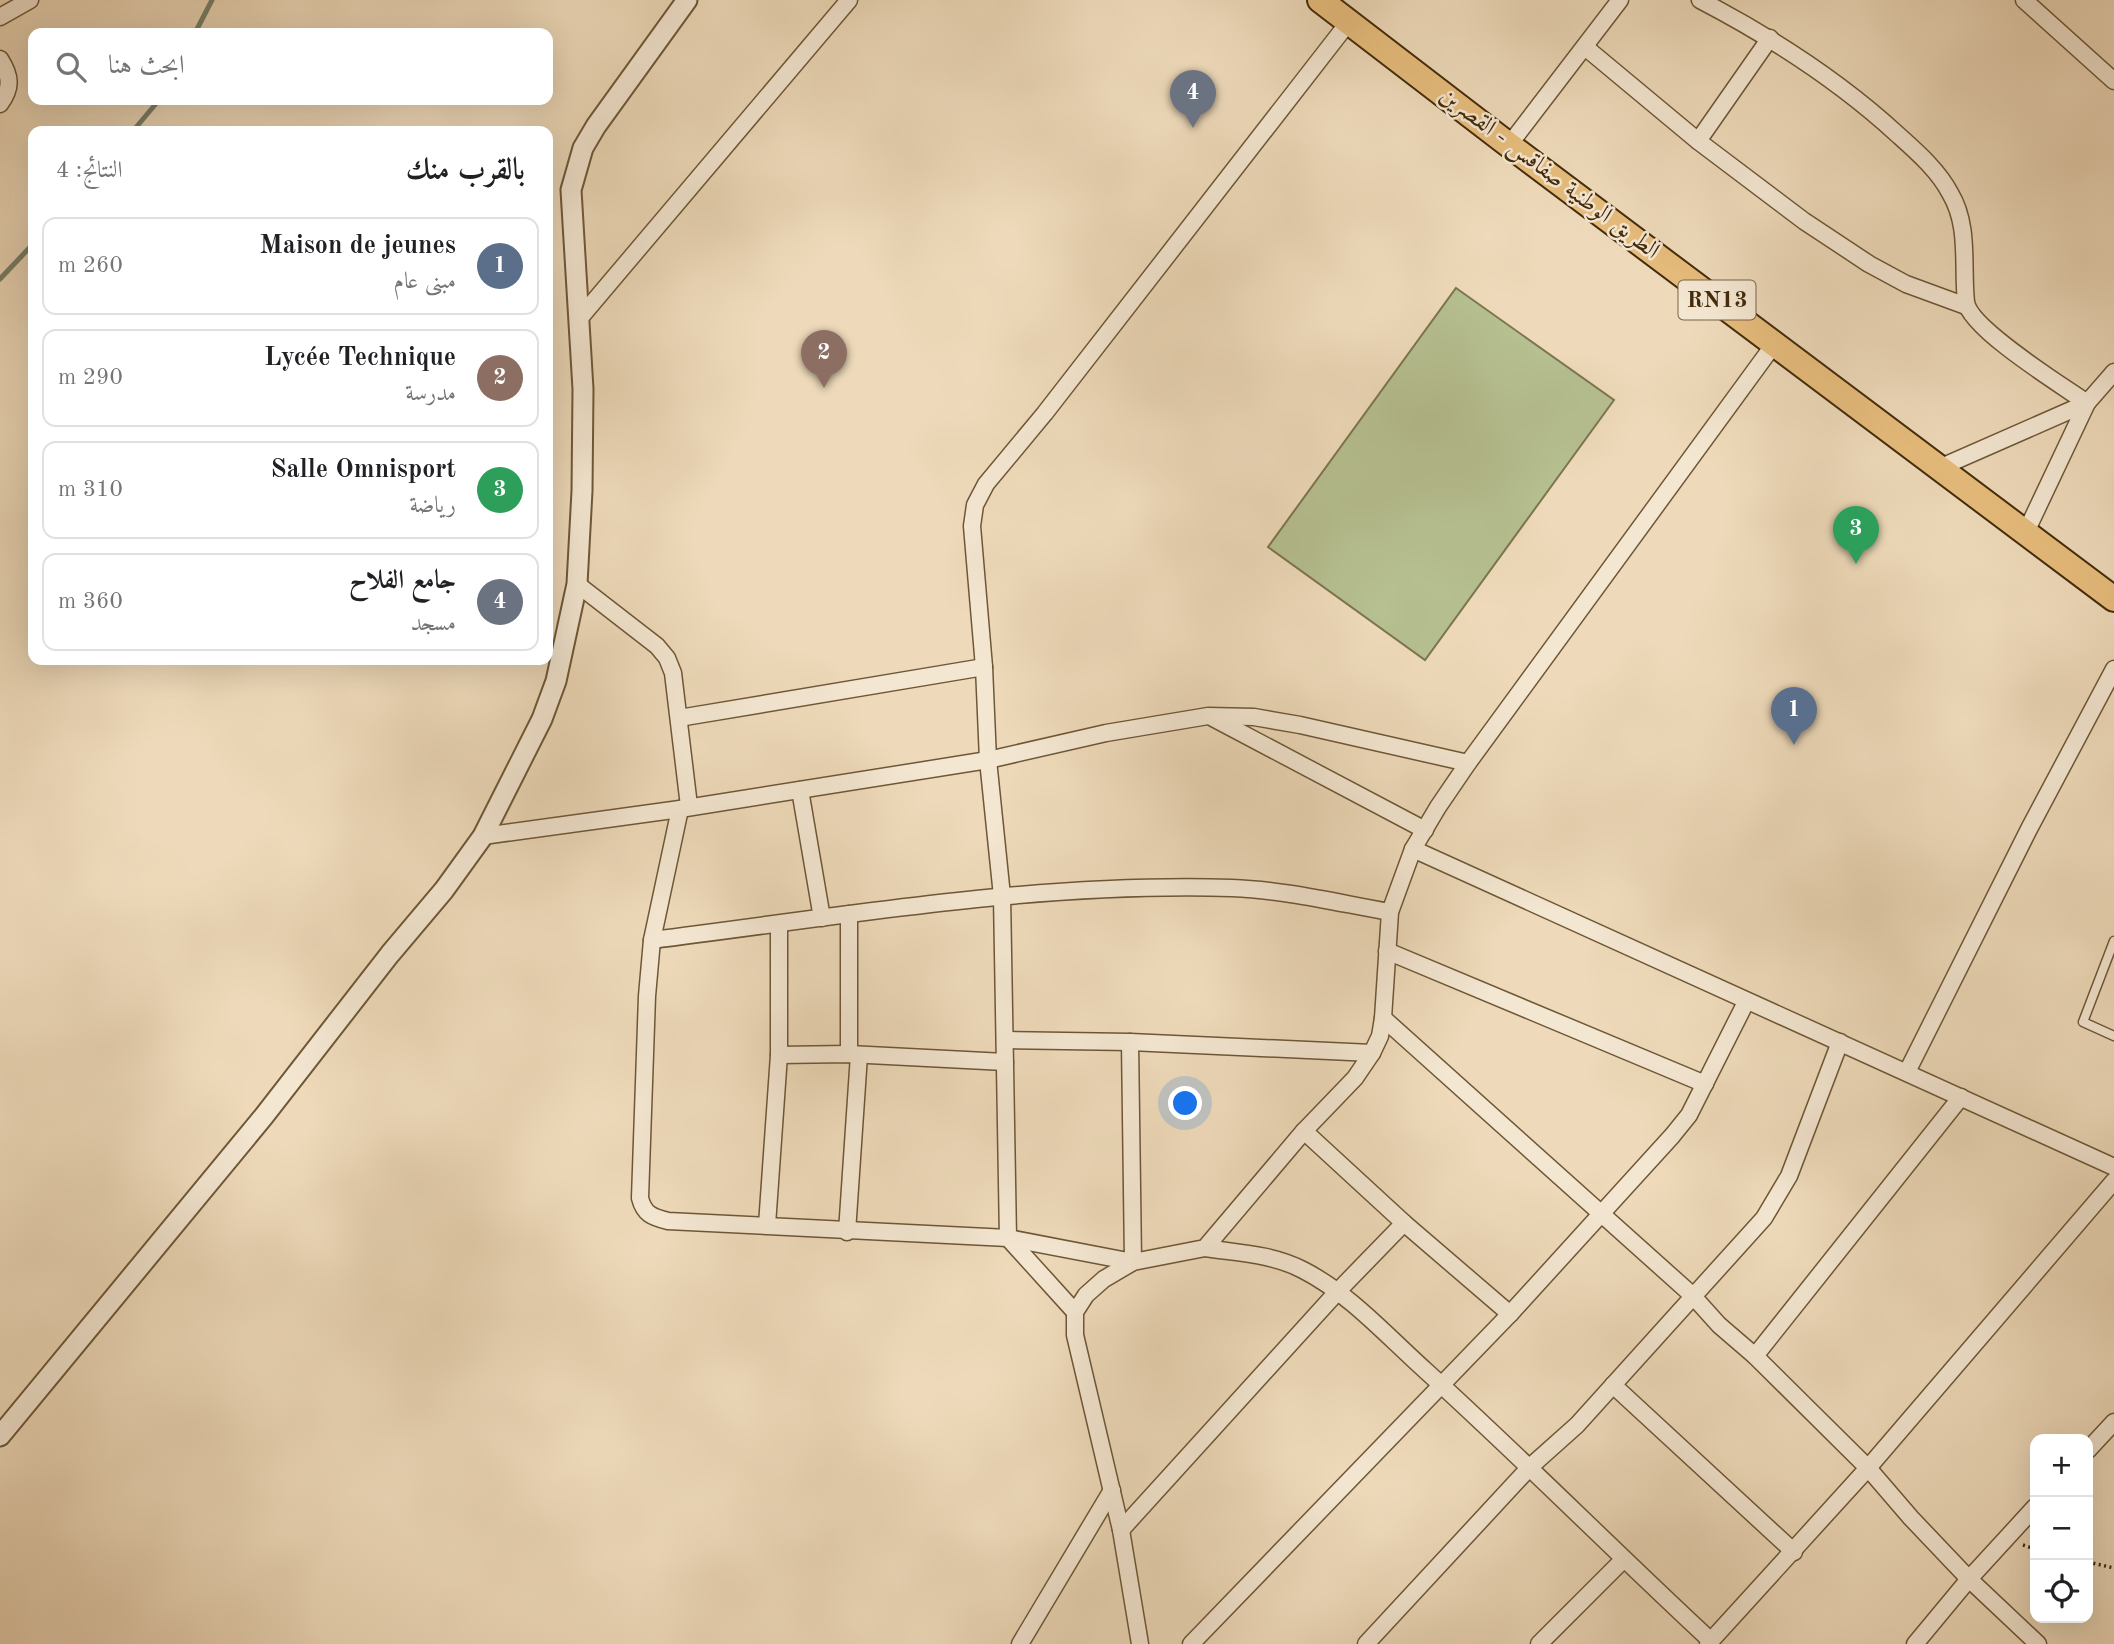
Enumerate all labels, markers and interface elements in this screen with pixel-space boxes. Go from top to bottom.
search box [28,28,553,105]
icon: search [52,48,90,86]
text: ابحث هنا [108,53,185,79]
pin: 4 [1170,70,1216,128]
street label: الطريق الوطنية صفاقس - القصرين [1434,84,1663,266]
text: بالقرب منك [406,156,525,186]
text: النتائج: 4 [56,159,123,182]
text: Maison de jeunes [260,233,456,259]
text: 260 m [58,254,123,277]
text: 1 [493,254,507,277]
text: مبنى عام [394,270,456,293]
road number: RN13 [1678,280,1756,320]
pin: 2 [801,330,847,388]
text: Lycée Technique [264,345,456,371]
text: 290 m [58,366,123,389]
text: 2 [493,366,507,389]
text: مدرسة [405,382,456,405]
text: Salle Omnisport [270,457,456,483]
text: 310 m [58,478,123,501]
text: 3 [493,478,507,501]
text: رياضة [410,494,456,517]
pin: 3 [1833,506,1879,564]
text: جامع الفلاح [349,568,456,594]
text: 360 m [58,590,123,613]
text: 4 [493,590,507,613]
text: مسجد [411,612,456,635]
pin: 1 [1771,687,1817,745]
your location [1168,1086,1202,1120]
map controls [2030,1434,2093,1623]
button: + [2030,1434,2093,1497]
button: − [2030,1497,2093,1560]
button: locate [2030,1560,2093,1623]

